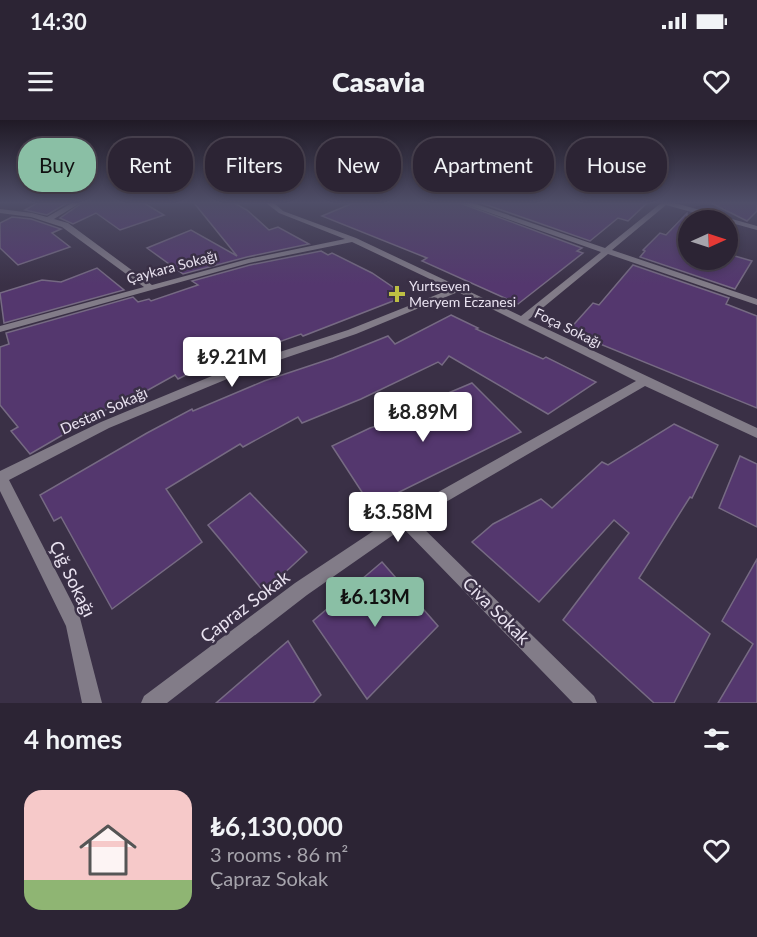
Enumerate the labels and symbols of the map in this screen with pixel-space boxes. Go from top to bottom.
north arrow [678,210,738,270]
street label: Çaykara Sokağı [125,246,219,287]
place label: Yurtseven Meryem Eczanesi [409,277,516,310]
marker: Yurtseven Meryem Eczanesi [390,287,404,301]
street label: Foça Sokağı [532,304,605,351]
pin: ₺9.21M [183,337,281,388]
street label: Destan Sokağı [57,383,150,437]
pin: ₺8.89M [374,392,472,443]
pin: ₺3.58M [349,492,447,543]
street label: Çığ Sokağı [45,537,101,620]
street label: Çapraz Sokak [195,565,294,647]
street label: Civa Sokak [458,572,536,649]
pin: ₺6.13M [326,577,424,628]

